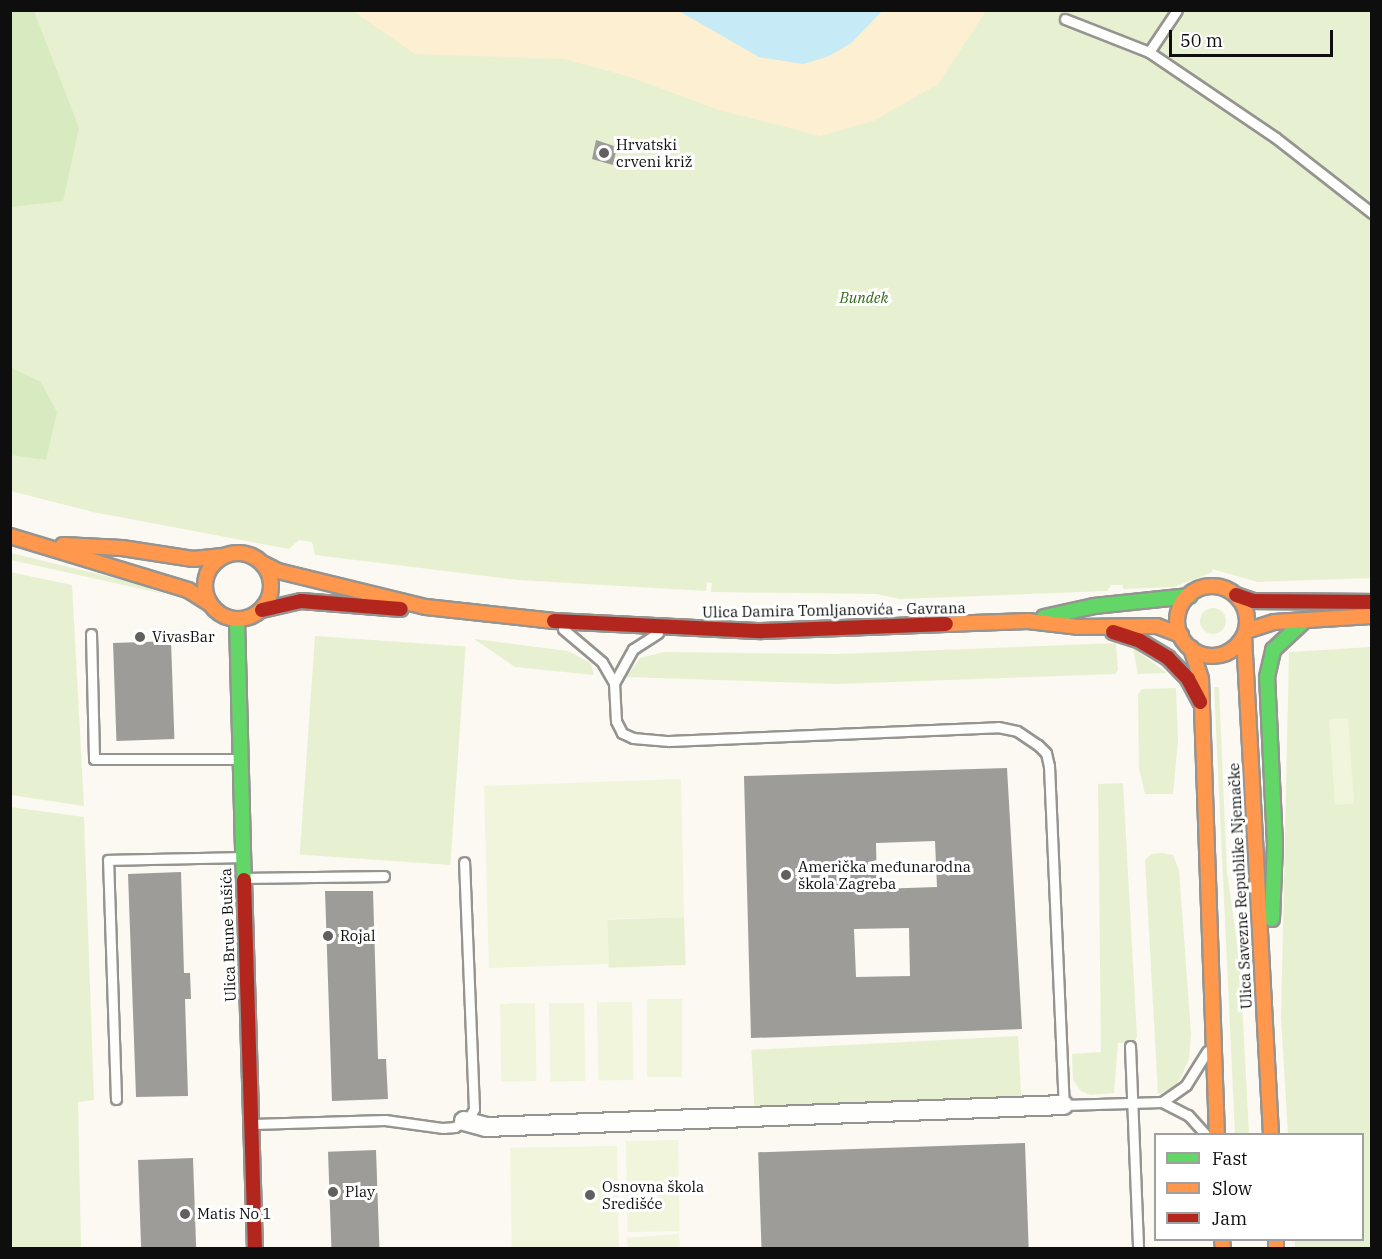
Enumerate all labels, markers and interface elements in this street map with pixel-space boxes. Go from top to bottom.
scale bar [1172,18,1336,56]
text: 50 m [1180,29,1223,52]
place label: Hrvatski crveni križ [616,135,692,170]
marker: Hrvatski crveni križ [597,146,611,160]
park label: Bundek [840,289,888,307]
street label: Ulica Damira Tomljanovića - Gavrana [702,599,966,621]
place label: VivasBar [152,628,215,646]
marker: VivasBar [133,630,147,644]
street label: Ulica Savezne Republike Njemačke [1225,762,1255,1010]
place label: Američka međunarodna škola Zagreba [798,857,971,892]
street label: Ulica Brune Bušića [217,868,239,1002]
marker: Američka međunarodna škola Zagreba [779,868,793,882]
place label: Rojal [340,927,376,945]
marker: Rojal [321,929,335,943]
legend [1154,1133,1364,1241]
text: Fast [1212,1147,1247,1170]
place label: Osnovna škola Središće [602,1177,704,1212]
text: Slow [1212,1177,1252,1200]
place label: Play [345,1183,375,1201]
marker: Play [326,1185,340,1199]
marker: Osnovna škola Središće [583,1188,597,1202]
place label: Matis No 1 [197,1205,271,1223]
marker: Matis No 1 [178,1207,192,1221]
text: Jam [1212,1207,1247,1230]

